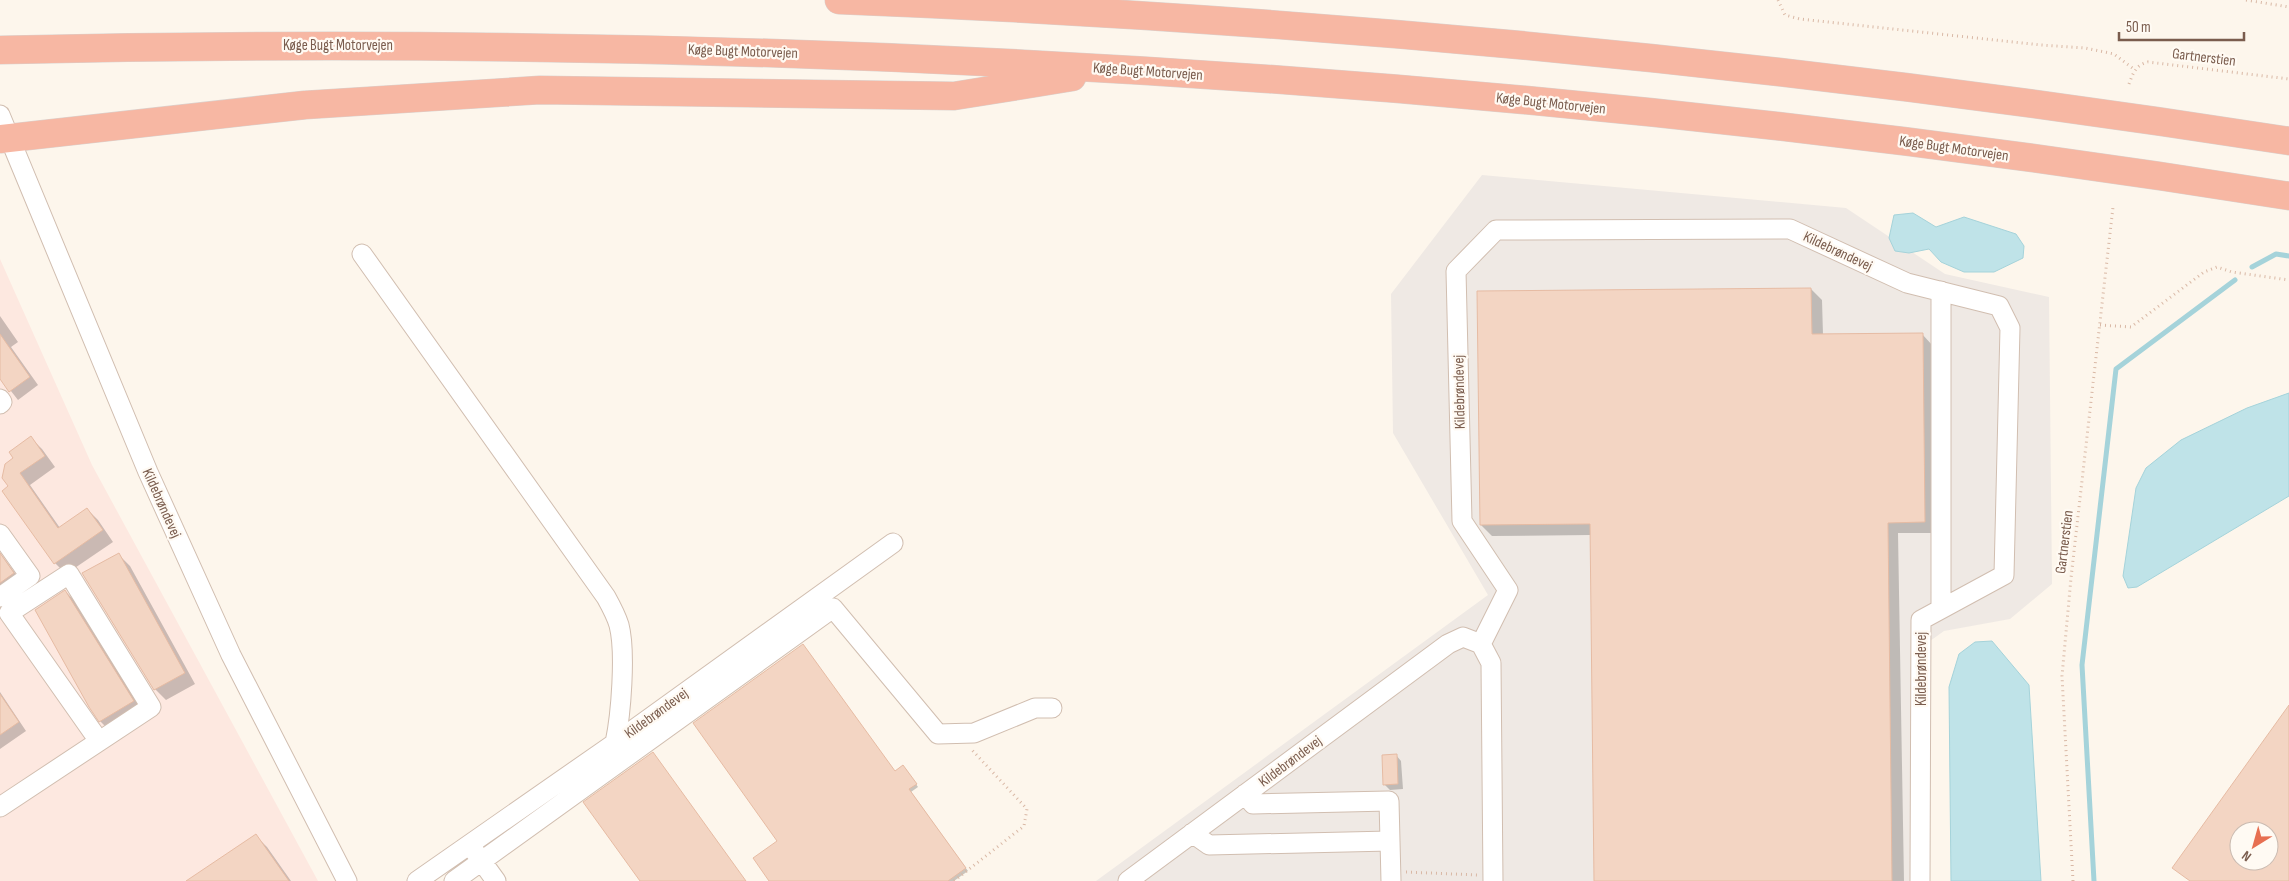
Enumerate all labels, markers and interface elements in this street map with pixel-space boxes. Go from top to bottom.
scale bar [2119,10,2244,42]
text: 50 m [2126,18,2151,37]
street label: Køge Bugt Motorvejen [283,36,393,55]
street label: Køge Bugt Motorvejen [688,40,798,63]
street label: Gartnerstien [2171,44,2237,71]
street label: Køge Bugt Motorvejen [1092,58,1203,85]
street label: Køge Bugt Motorvejen [1495,88,1607,119]
street label: Køge Bugt Motorvejen [1898,131,2010,166]
street label: Kildebrøndevej [1800,227,1876,276]
street label: Kildebrøndevej [1449,354,1470,429]
street label: Kildebrøndevej [138,465,185,541]
street label: Gartnerstien [2051,509,2078,575]
street label: Kildebrøndevej [1912,632,1931,706]
street label: Kildebrøndevej [621,684,692,743]
street label: Kildebrøndevej [1255,731,1326,791]
north arrow [2229,821,2279,871]
text: N [2238,847,2255,865]

